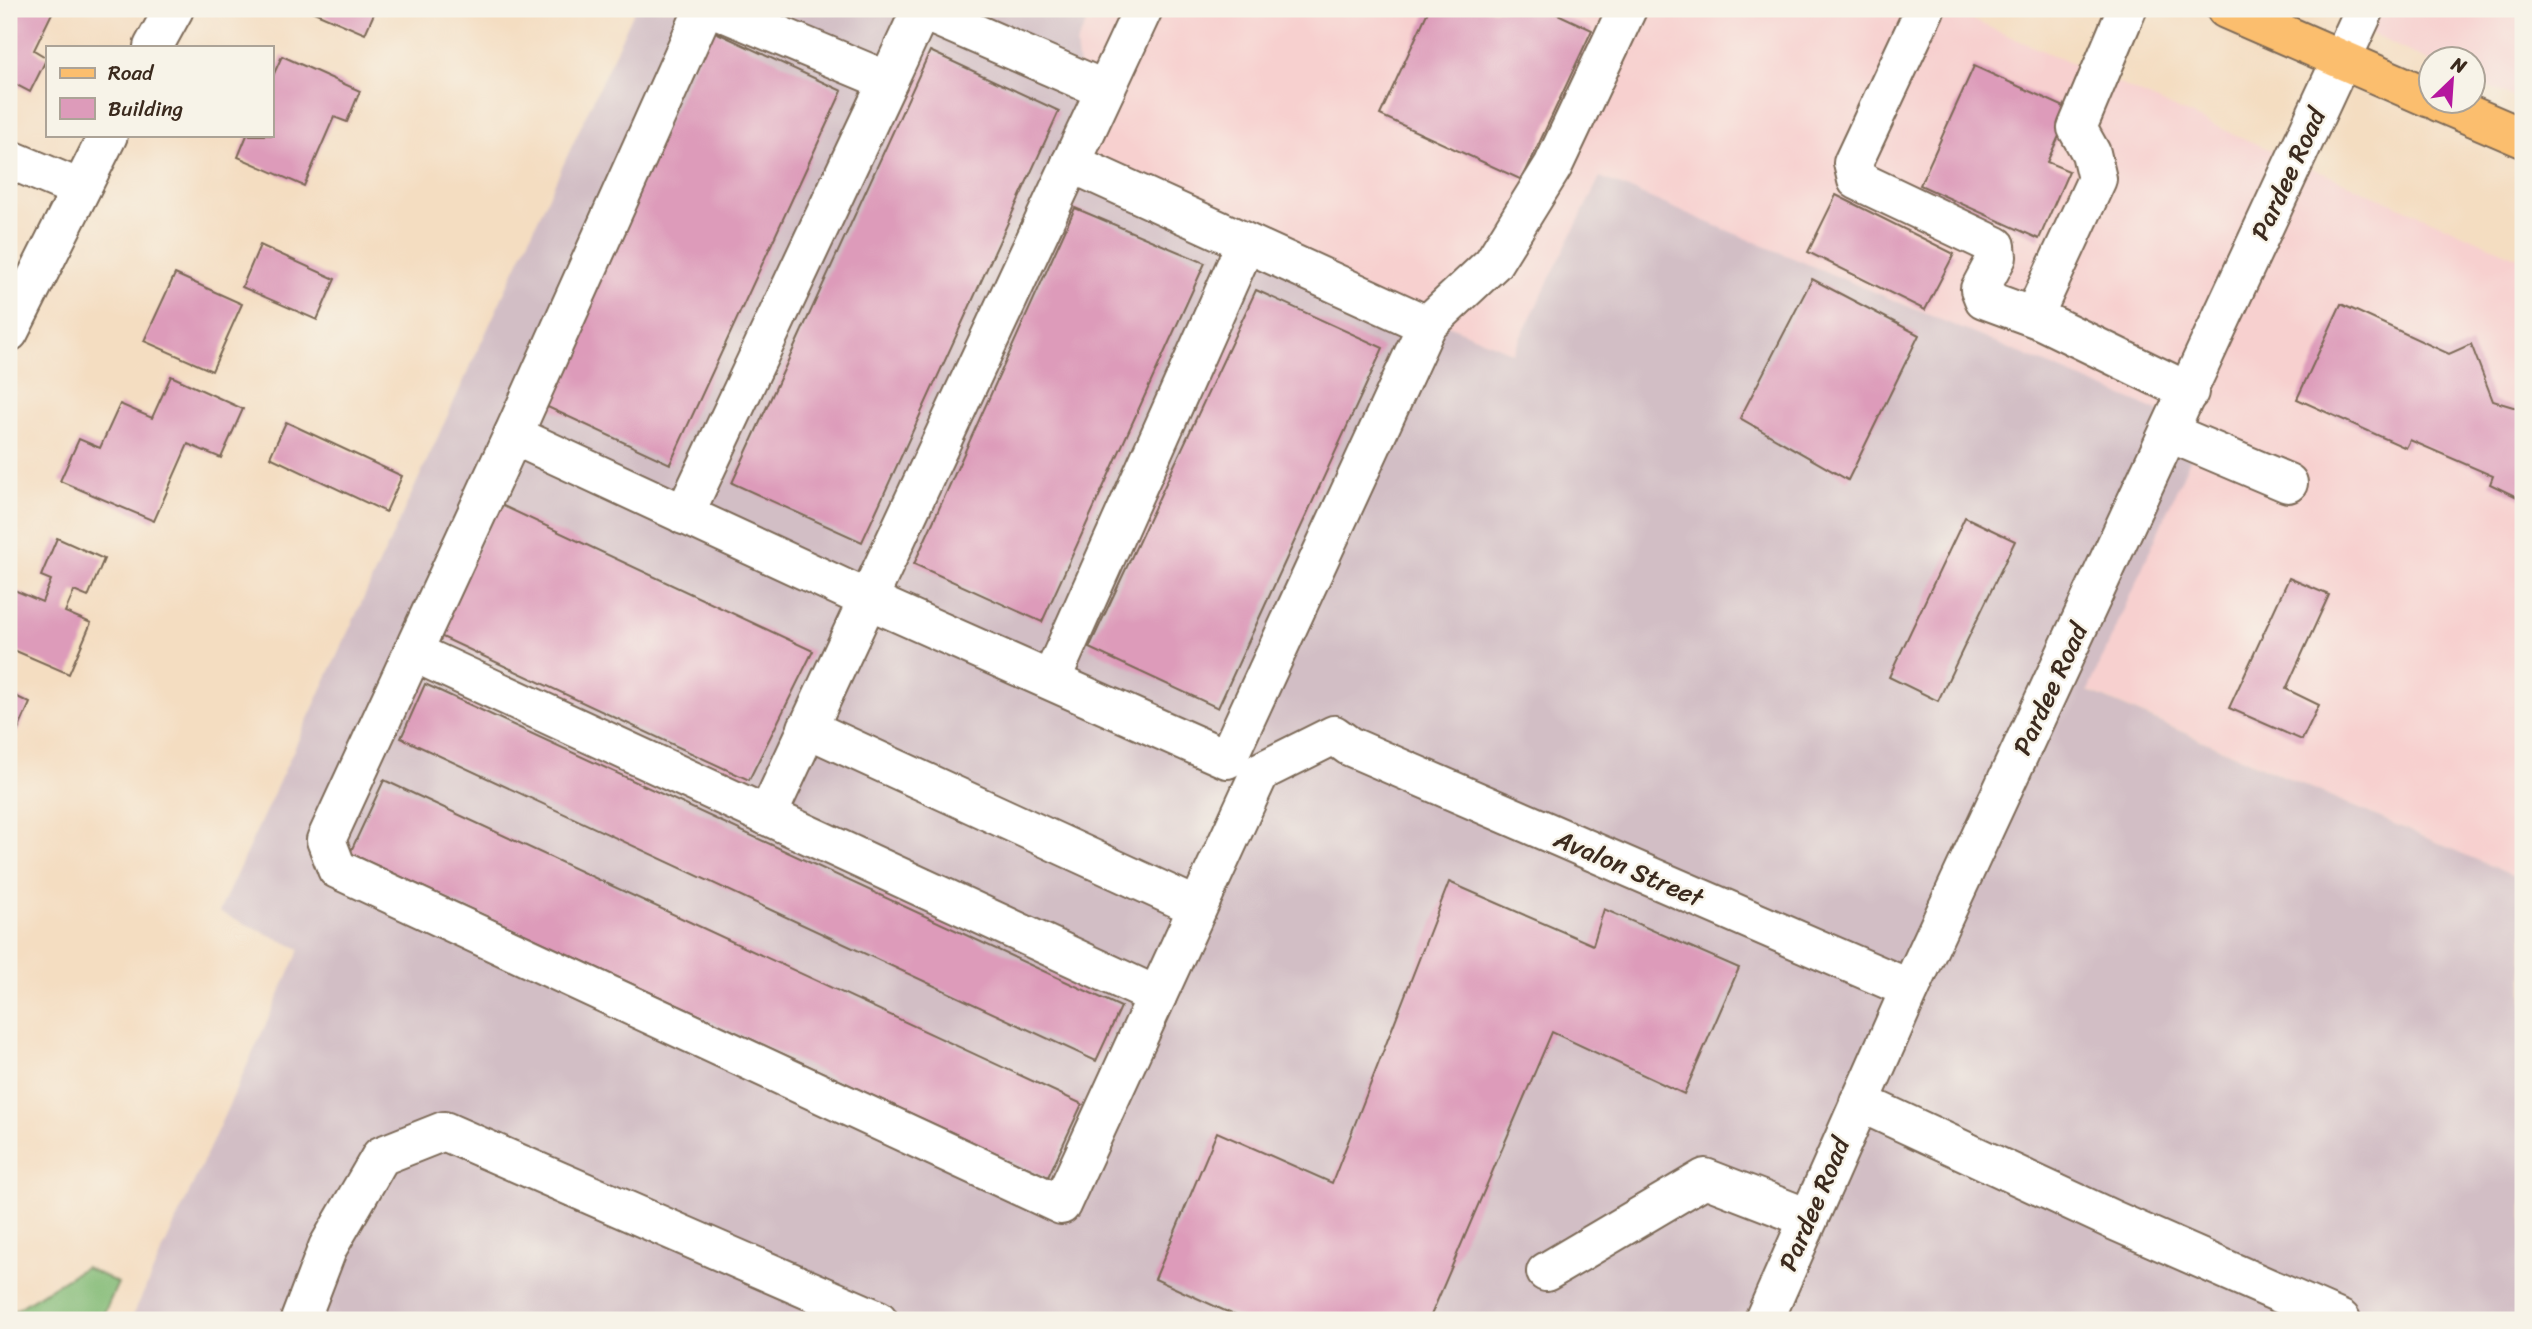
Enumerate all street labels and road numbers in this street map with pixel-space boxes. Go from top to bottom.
street label: Pardee Road [2237,98,2340,248]
street label: Pardee Road [1999,613,2102,763]
street label: Avalon Street [1546,815,1712,921]
street label: Pardee Road [1765,1128,1864,1278]

